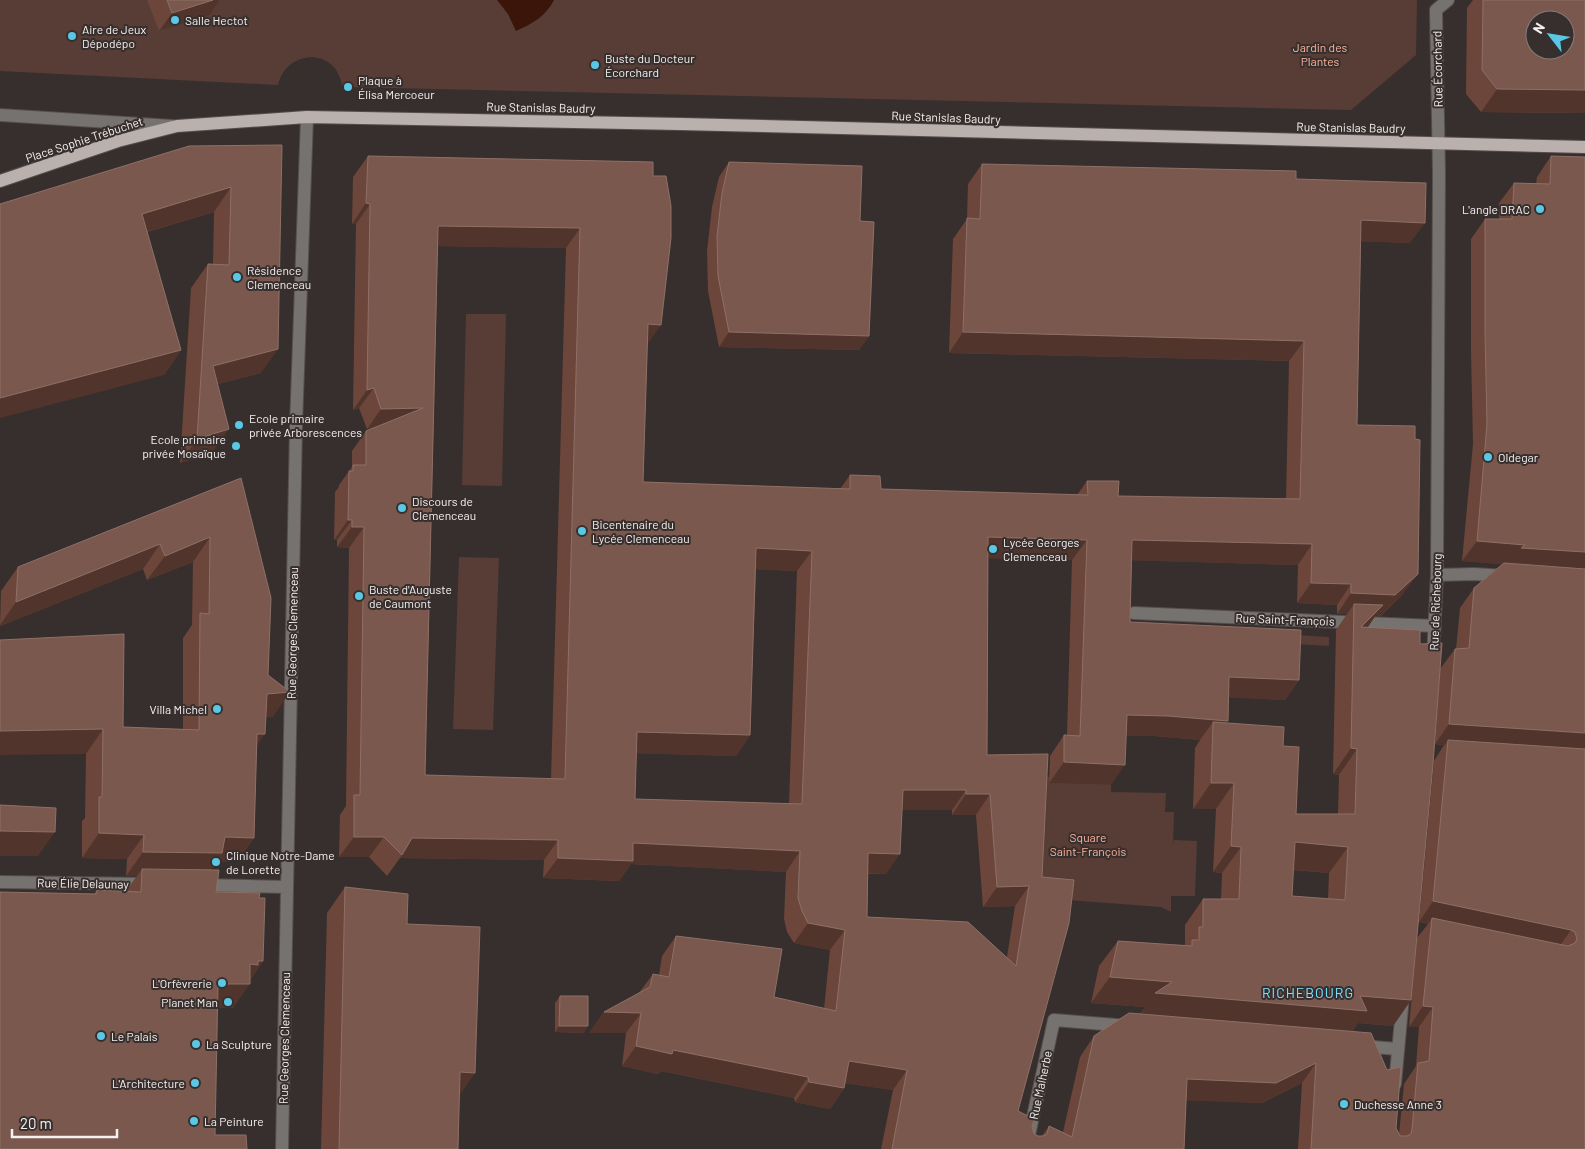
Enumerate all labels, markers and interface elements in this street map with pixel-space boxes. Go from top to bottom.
north arrow [1525,10,1575,60]
place label: Salle Hectot [185,13,248,27]
marker: Salle Hectot [169,14,181,26]
text: N [1529,20,1548,36]
place label: Aire de Jeux Dépodépo [82,22,147,50]
marker: Aire de Jeux Dépodépo [66,30,78,42]
street label: Rue Écorchard [1429,31,1445,107]
park label: Jardin des Plantes [1293,40,1347,68]
place label: Buste du Docteur Écorchard [605,51,695,79]
marker: Buste du Docteur Écorchard [589,59,601,71]
place label: Plaque à Élisa Mercoeur [358,73,435,101]
marker: Plaque à Élisa Mercoeur [342,81,354,93]
street label: Rue Stanislas Baudry [486,99,596,115]
street label: Rue Stanislas Baudry [891,108,1001,126]
street label: Place Sophie Trébuchet [24,113,144,165]
street label: Rue Stanislas Baudry [1296,119,1406,135]
place label: L'angle DRAC [1462,202,1530,216]
marker: L'angle DRAC [1534,203,1546,215]
place label: Résidence Clemenceau [247,263,311,291]
marker: Résidence Clemenceau [231,271,243,283]
place label: Ecole primaire privée Arborescences [249,411,362,439]
marker: Ecole primaire privée Arborescences [233,419,245,431]
place label: Ecole primaire privée Mosaïque [142,432,226,460]
marker: Ecole primaire privée Mosaïque [230,440,242,452]
place label: Oldegar [1498,450,1539,464]
marker: Oldegar [1482,451,1494,463]
place label: Discours de Clemenceau [412,494,476,522]
marker: Discours de Clemenceau [396,502,408,514]
place label: Bicentenaire du Lycée Clemenceau [592,517,690,545]
marker: Bicentenaire du Lycée Clemenceau [576,525,588,537]
place label: Lycée Georges Clemenceau [1003,535,1080,563]
marker: Lycée Georges Clemenceau [987,543,999,555]
street label: Rue de Richebourg [1426,553,1444,651]
street label: Rue Georges Clemenceau [284,567,300,699]
place label: Buste d'Auguste de Caumont [369,582,452,610]
marker: Buste d'Auguste de Caumont [353,590,365,602]
street label: Rue Saint-François [1235,610,1335,628]
place label: Villa Michel [149,702,207,716]
marker: Villa Michel [211,703,223,715]
park label: Square Saint-François [1050,830,1127,858]
place label: Clinique Notre-Dame de Lorette [226,848,335,876]
marker: Clinique Notre-Dame de Lorette [210,856,222,868]
street label: Rue Élie Delaunay [37,875,129,891]
street label: Rue Georges Clemenceau [276,972,292,1104]
place label: L'Orfèvrerie [152,976,212,990]
marker: L'Orfèvrerie [216,977,228,989]
district label: RICHEBOURG [1262,984,1354,1001]
place label: Planet Man [161,995,218,1009]
marker: Planet Man [222,996,234,1008]
place label: Le Palais [111,1029,158,1043]
marker: Le Palais [95,1030,107,1042]
place label: La Sculpture [206,1037,272,1051]
marker: La Sculpture [190,1038,202,1050]
street label: Rue Malherbe [1026,1049,1054,1121]
place label: L'Architecture [112,1076,185,1090]
marker: L'Architecture [189,1077,201,1089]
place label: Duchesse Anne 3 [1354,1097,1442,1111]
marker: Duchesse Anne 3 [1338,1098,1350,1110]
scale bar [12,1106,118,1138]
text: 20 m [20,1114,52,1132]
place label: La Peinture [204,1114,264,1128]
marker: La Peinture [188,1115,200,1127]

